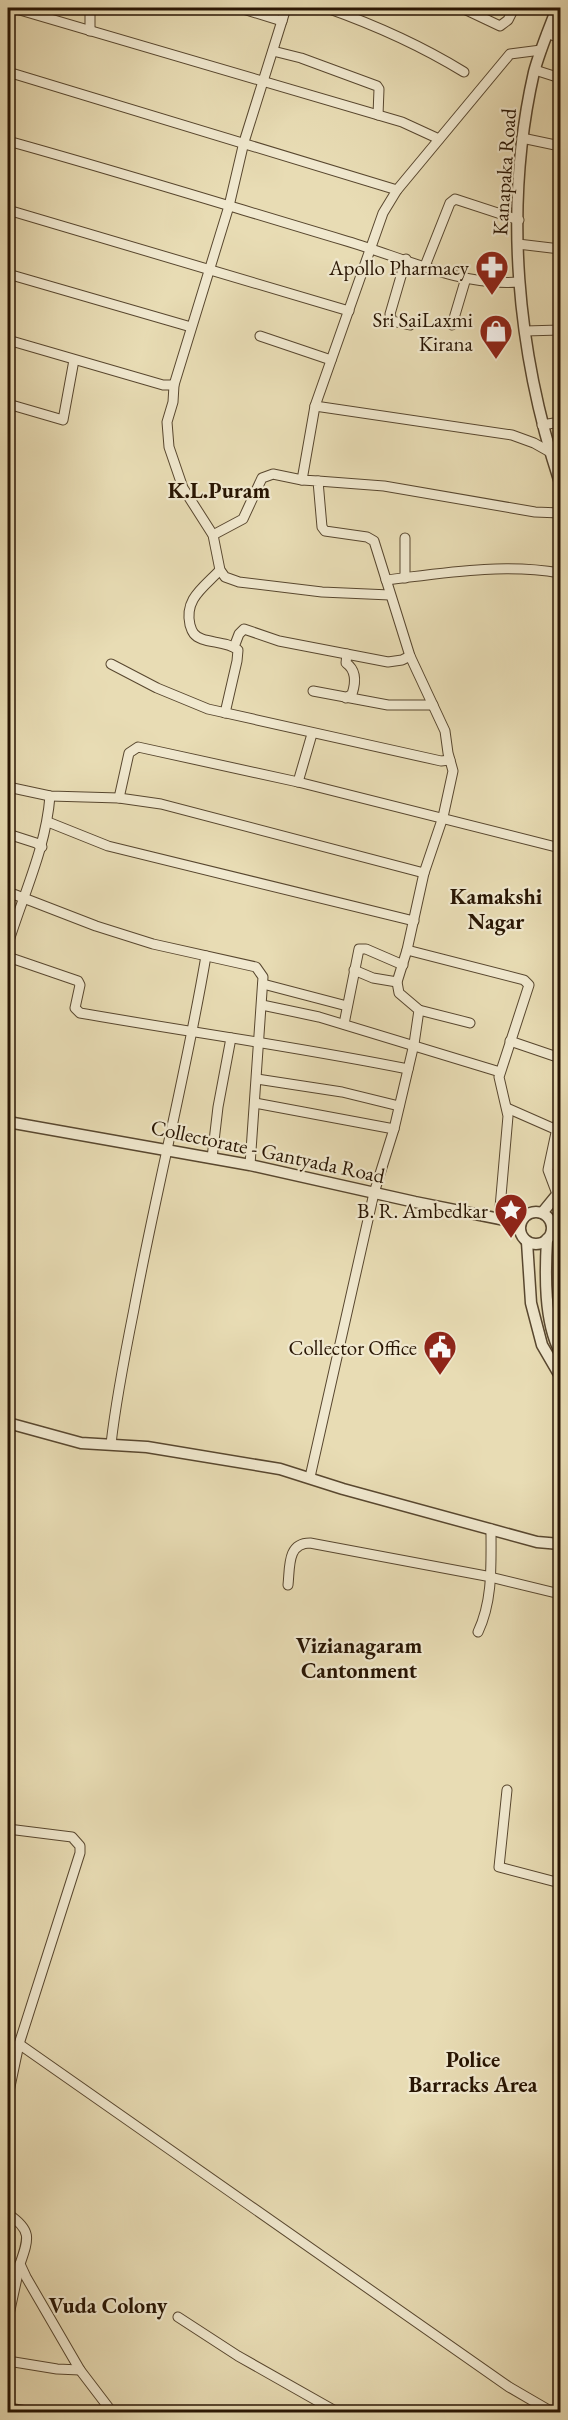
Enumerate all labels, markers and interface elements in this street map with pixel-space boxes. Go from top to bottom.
street label: Kanapaka Road [486,107,522,236]
pharmacy icon: Apollo Pharmacy [474,249,510,296]
place label: Apollo Pharmacy [328,254,470,281]
place label: Sri SaiLaxmi Kirana [372,306,474,357]
shop icon: Sri SaiLaxmi Kirana [478,313,514,360]
district label: K.L.Puram [168,476,271,505]
district label: Kamakshi Nagar [450,882,543,936]
street label: Collectorate - Gantyada Road [148,1113,388,1189]
place icon: B. R. Ambedkar [493,1192,529,1239]
place label: B. R. Ambedkar [357,1197,488,1224]
public building icon: Collector Office [422,1329,458,1376]
place label: Collector Office [289,1334,417,1361]
district label: Vizianagaram Cantonment [296,1631,422,1685]
district label: Police Barracks Area [409,2045,538,2099]
district label: Vuda Colony [49,2291,168,2320]

